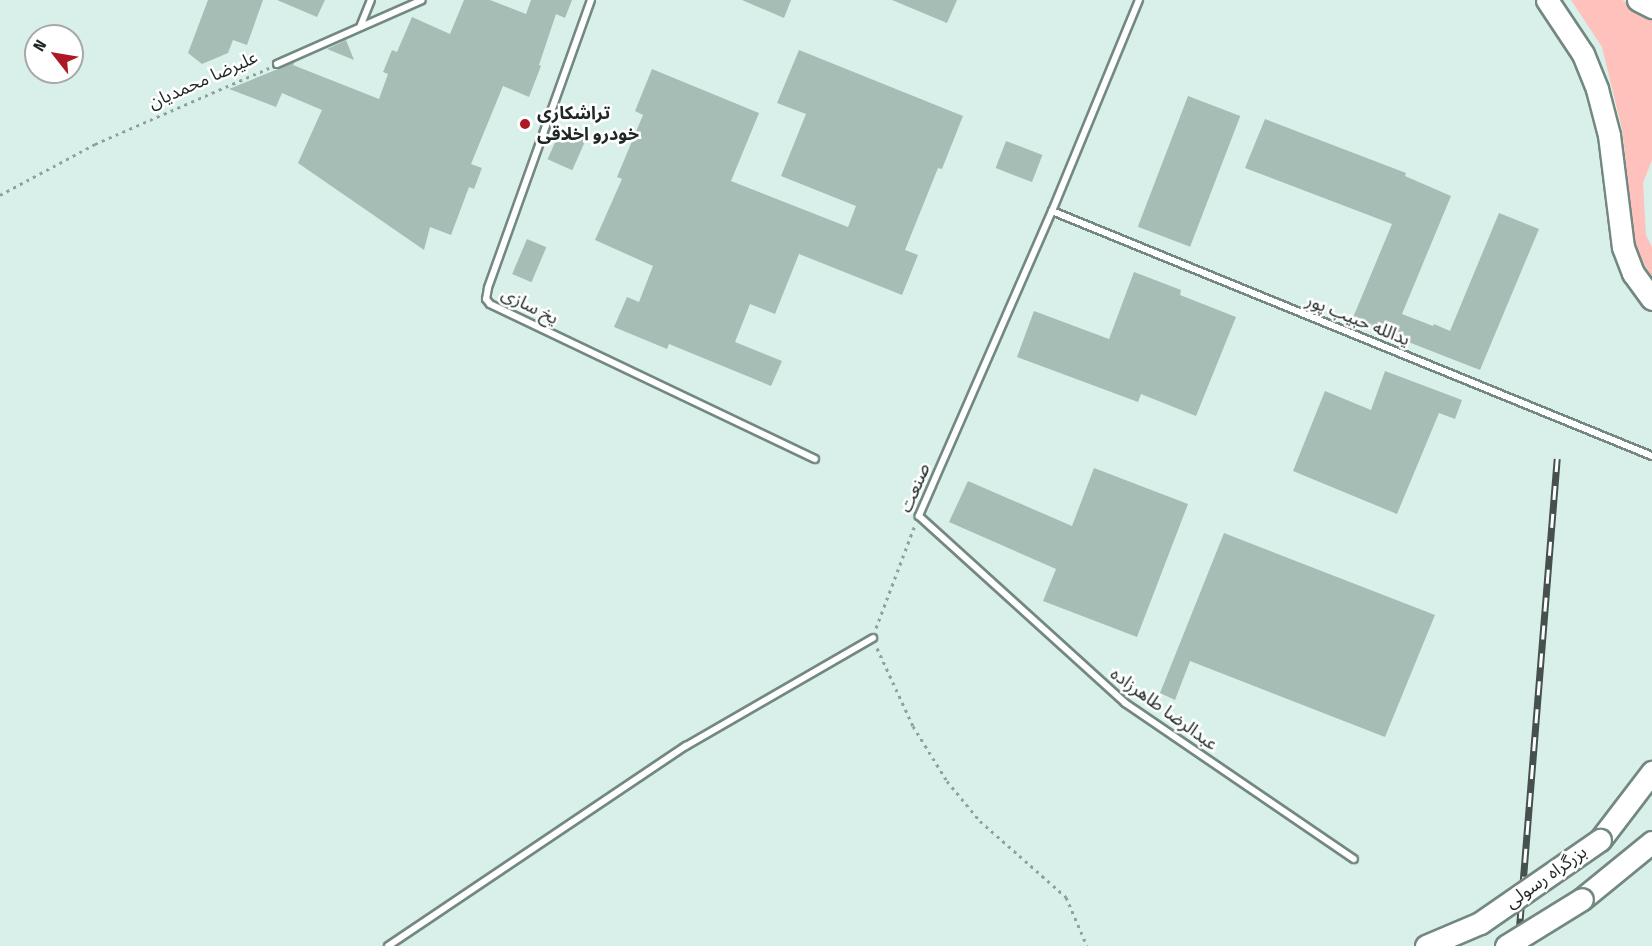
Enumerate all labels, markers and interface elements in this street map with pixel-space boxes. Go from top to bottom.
north arrow [24,24,84,84]
text: N [29,36,50,55]
street label: علیرضا محمدیان [145,46,261,114]
place label: تراشکاری خودرو اخلاقی [537,103,639,146]
marker: تراشکاری خودرو اخلاقی [518,117,532,131]
street label: یخ سازی [498,283,562,329]
street label: یدالله حبیب پور [1303,289,1413,351]
street label: صنعت [895,460,935,516]
street label: عبدالرضا طاهرزاده [1106,663,1222,755]
street label: بزرگراه رسولی [1501,841,1591,913]

